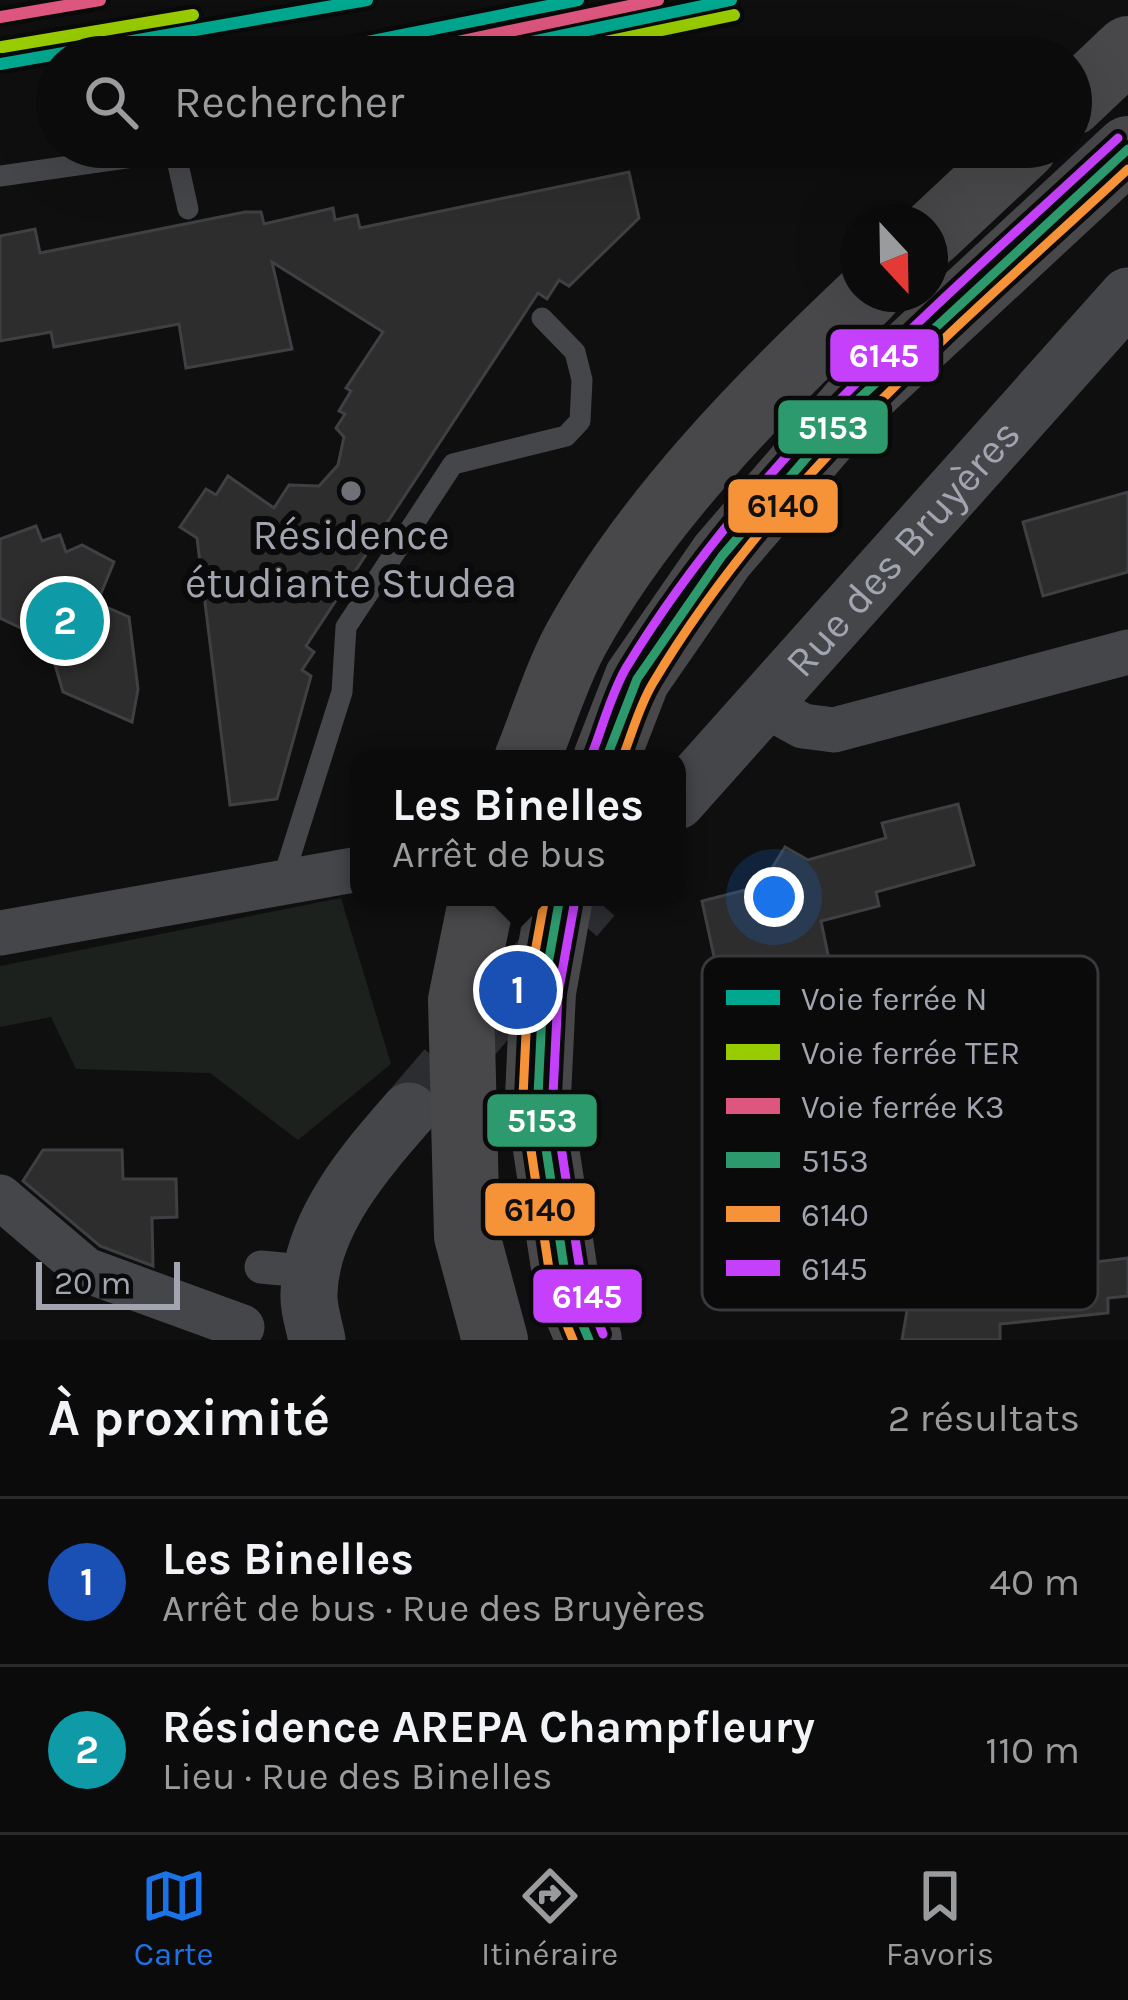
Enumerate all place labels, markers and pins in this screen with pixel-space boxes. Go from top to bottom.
marker: Résidence étudiante Studea [338,478,364,504]
place label: Résidence étudiante Studea [185,510,517,608]
pin: 2 [26,576,104,666]
pin: 1 [479,945,557,1035]

